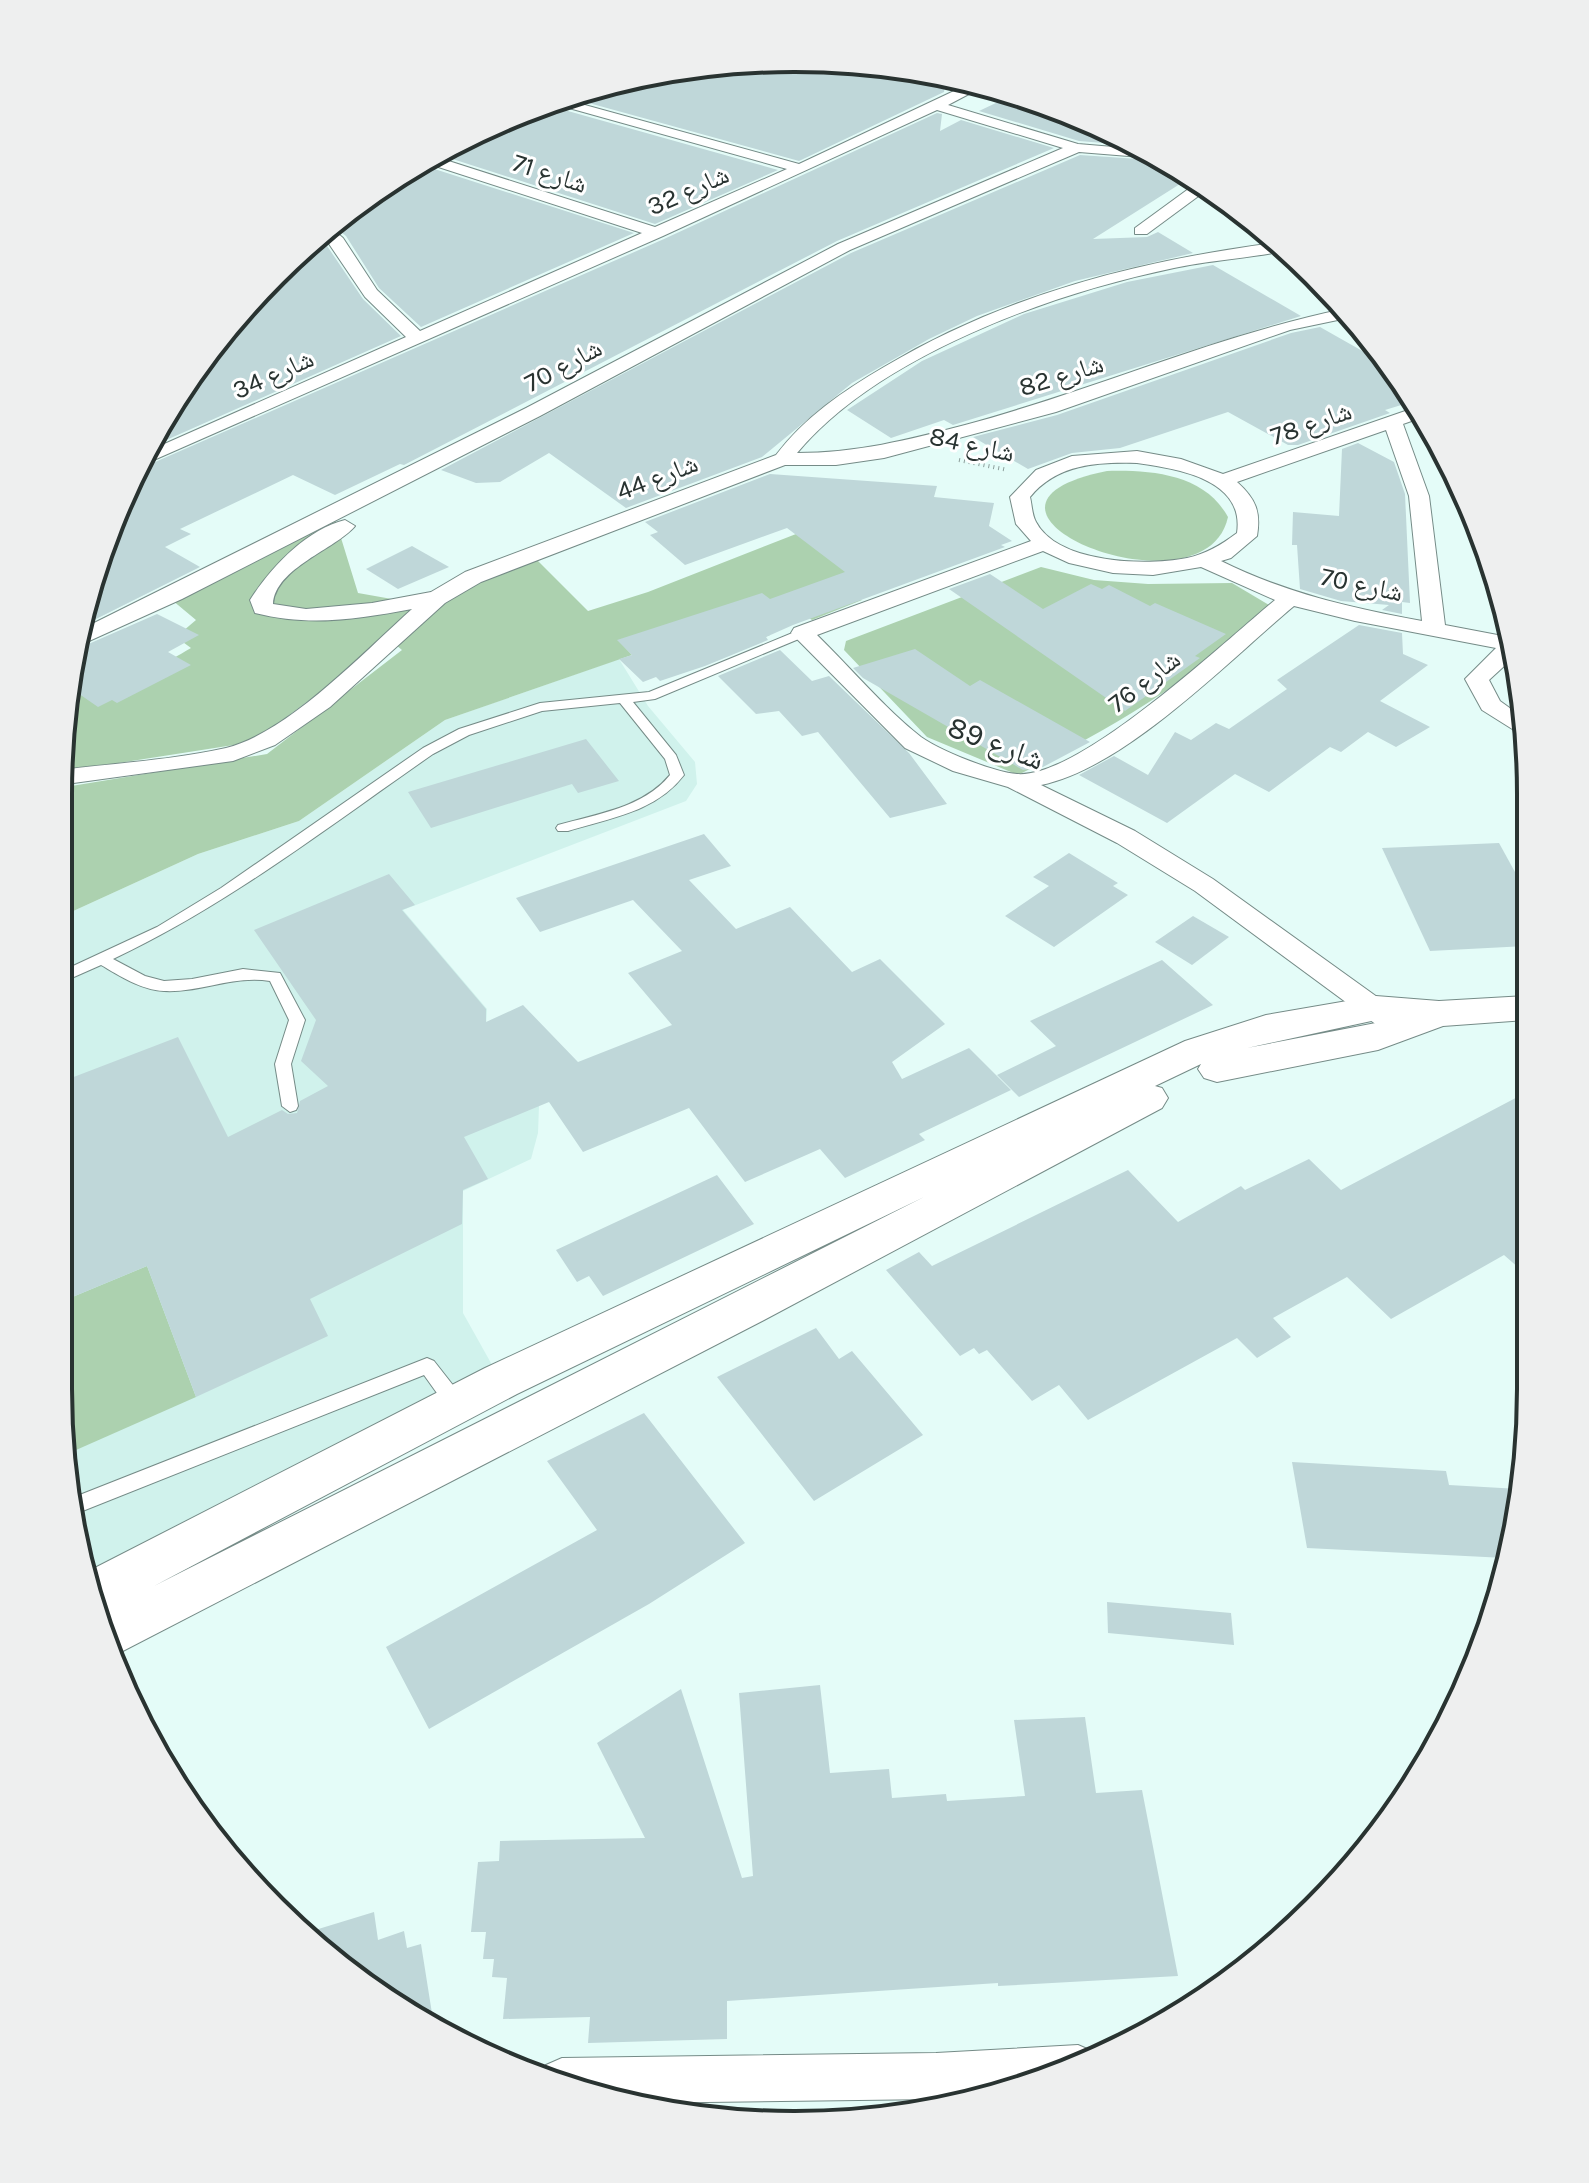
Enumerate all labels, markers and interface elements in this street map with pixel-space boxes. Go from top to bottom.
street label: شارع 71 [509,147,591,200]
street label: شارع 32 [643,159,734,222]
street label: شارع 70 [519,332,607,399]
street label: شارع 34 [228,343,319,406]
street label: شارع 82 [1015,348,1107,403]
street label: شارع 78 [1267,395,1356,452]
street label: شارع 84 [927,420,1017,469]
street label: شارع 44 [612,448,702,507]
street label: شارع 70 [1318,561,1406,608]
street label: شارع 76 [1102,644,1186,719]
street label: شارع 89 [943,708,1049,779]

